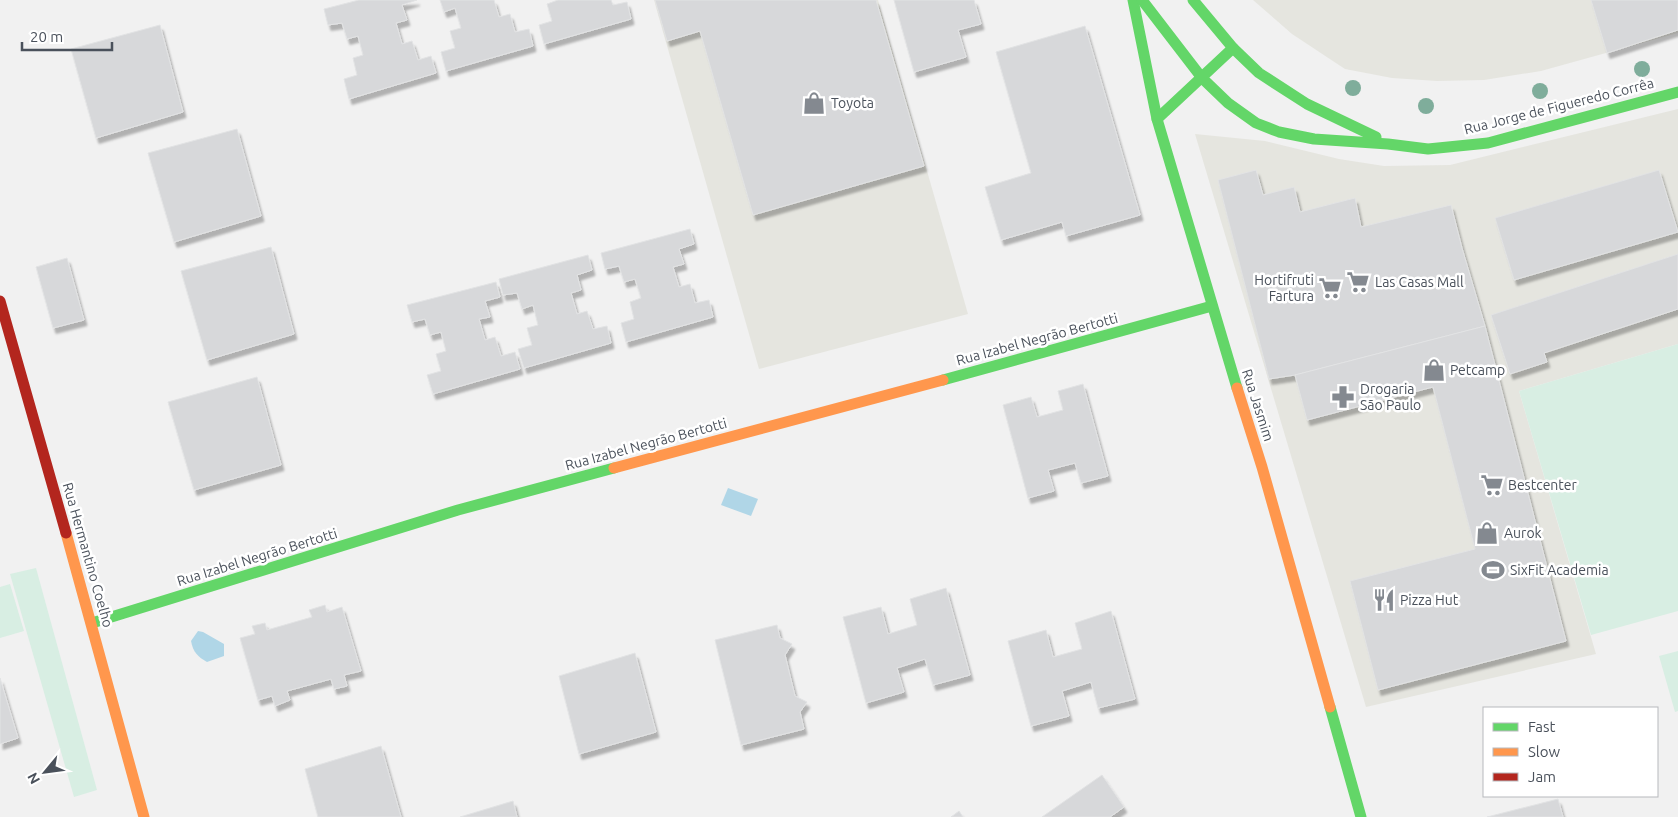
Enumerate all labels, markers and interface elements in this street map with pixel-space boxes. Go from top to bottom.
scale bar [22,20,112,52]
text: 20 m [30,28,63,45]
street label: Rua Jorge de Figueredo Corrêa [1462,75,1656,137]
shop icon: Toyota [801,90,827,116]
place label: Toyota [831,95,874,111]
supermarket icon: Las Casas Mall [1345,269,1371,295]
place label: Hortifruti Fartura [1254,272,1314,304]
place label: Las Casas Mall [1375,274,1464,290]
supermarket icon: Hortifruti Fartura [1317,275,1343,301]
street label: Rua Izabel Negrão Bertotti [954,310,1120,368]
shop icon: Petcamp [1421,357,1447,383]
place label: Petcamp [1450,362,1505,378]
street label: Rua Jasmim [1239,367,1277,443]
place label: Drogaria São Paulo [1360,381,1421,413]
pharmacy icon: Drogaria São Paulo [1330,384,1356,410]
street label: Rua Izabel Negrão Bertotti [563,415,729,473]
supermarket icon: Bestcenter [1479,472,1505,498]
place label: Bestcenter [1508,477,1578,493]
street label: Rua Hermantino Coelho [60,481,116,629]
shop icon: Aurok [1474,520,1500,546]
street label: Rua Izabel Negrão Bertotti [175,525,339,589]
place label: Aurok [1504,525,1542,541]
sports icon: SixFit Academia [1480,557,1506,583]
place label: SixFit Academia [1510,562,1609,578]
restaurant icon: Pizza Hut [1371,587,1397,613]
place label: Pizza Hut [1400,592,1459,608]
legend [1483,707,1658,797]
text: Fast [1528,718,1556,735]
text: Slow [1528,743,1561,760]
north arrow [20,747,70,797]
text: Jam [1528,768,1556,785]
text: N [24,770,43,787]

